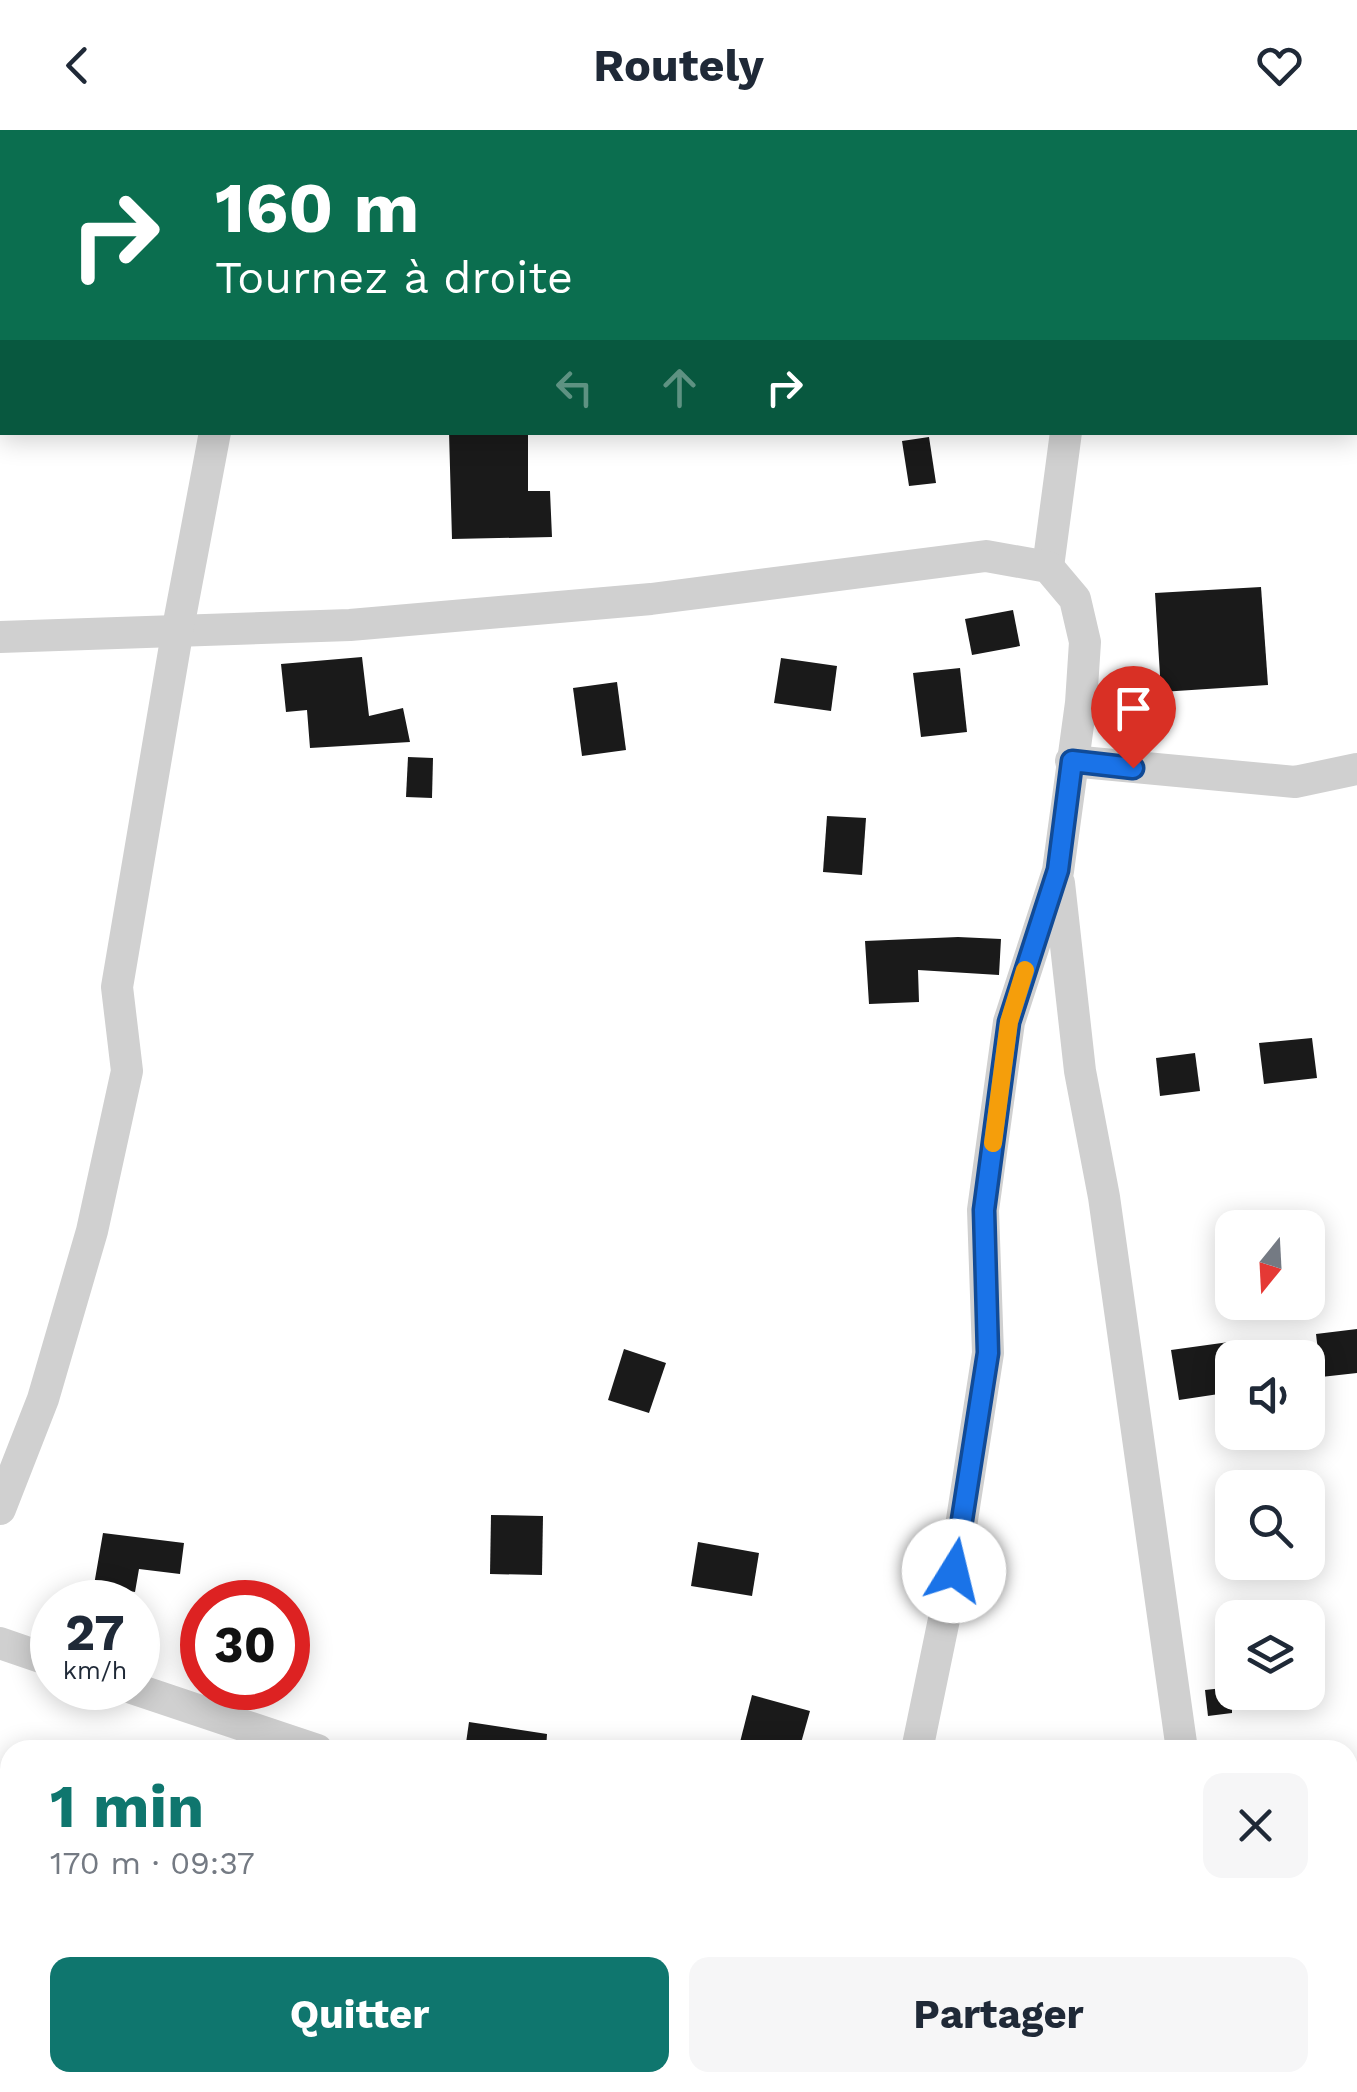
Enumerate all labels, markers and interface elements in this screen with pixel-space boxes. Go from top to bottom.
icon: back [50,38,105,93]
icon: heart [1252,38,1307,93]
text: Routely [593,39,764,92]
text: 160 m [215,167,419,249]
icon: right [50,170,180,300]
text: Tournez à droite [215,251,573,304]
icon: left [547,360,602,415]
icon: ahead [652,360,707,415]
icon: right [757,360,812,415]
pin [1091,666,1176,769]
icon: arrive [1106,681,1161,736]
north arrow [1215,1210,1325,1320]
map controls [1215,1210,1325,1710]
button: sound [1215,1340,1325,1450]
button: search [1215,1470,1325,1580]
position arrow [902,1519,1006,1623]
speed limit sign: 30 [180,1580,310,1710]
button: layers [1215,1600,1325,1710]
text: 27 [65,1603,125,1662]
text: km/h [63,1656,127,1685]
text: 1 min [50,1771,204,1842]
button: close [1203,1773,1308,1878]
text: 170 m · 09:37 [50,1844,255,1882]
button: Quitter [50,1957,669,2072]
button: Partager [689,1957,1308,2072]

